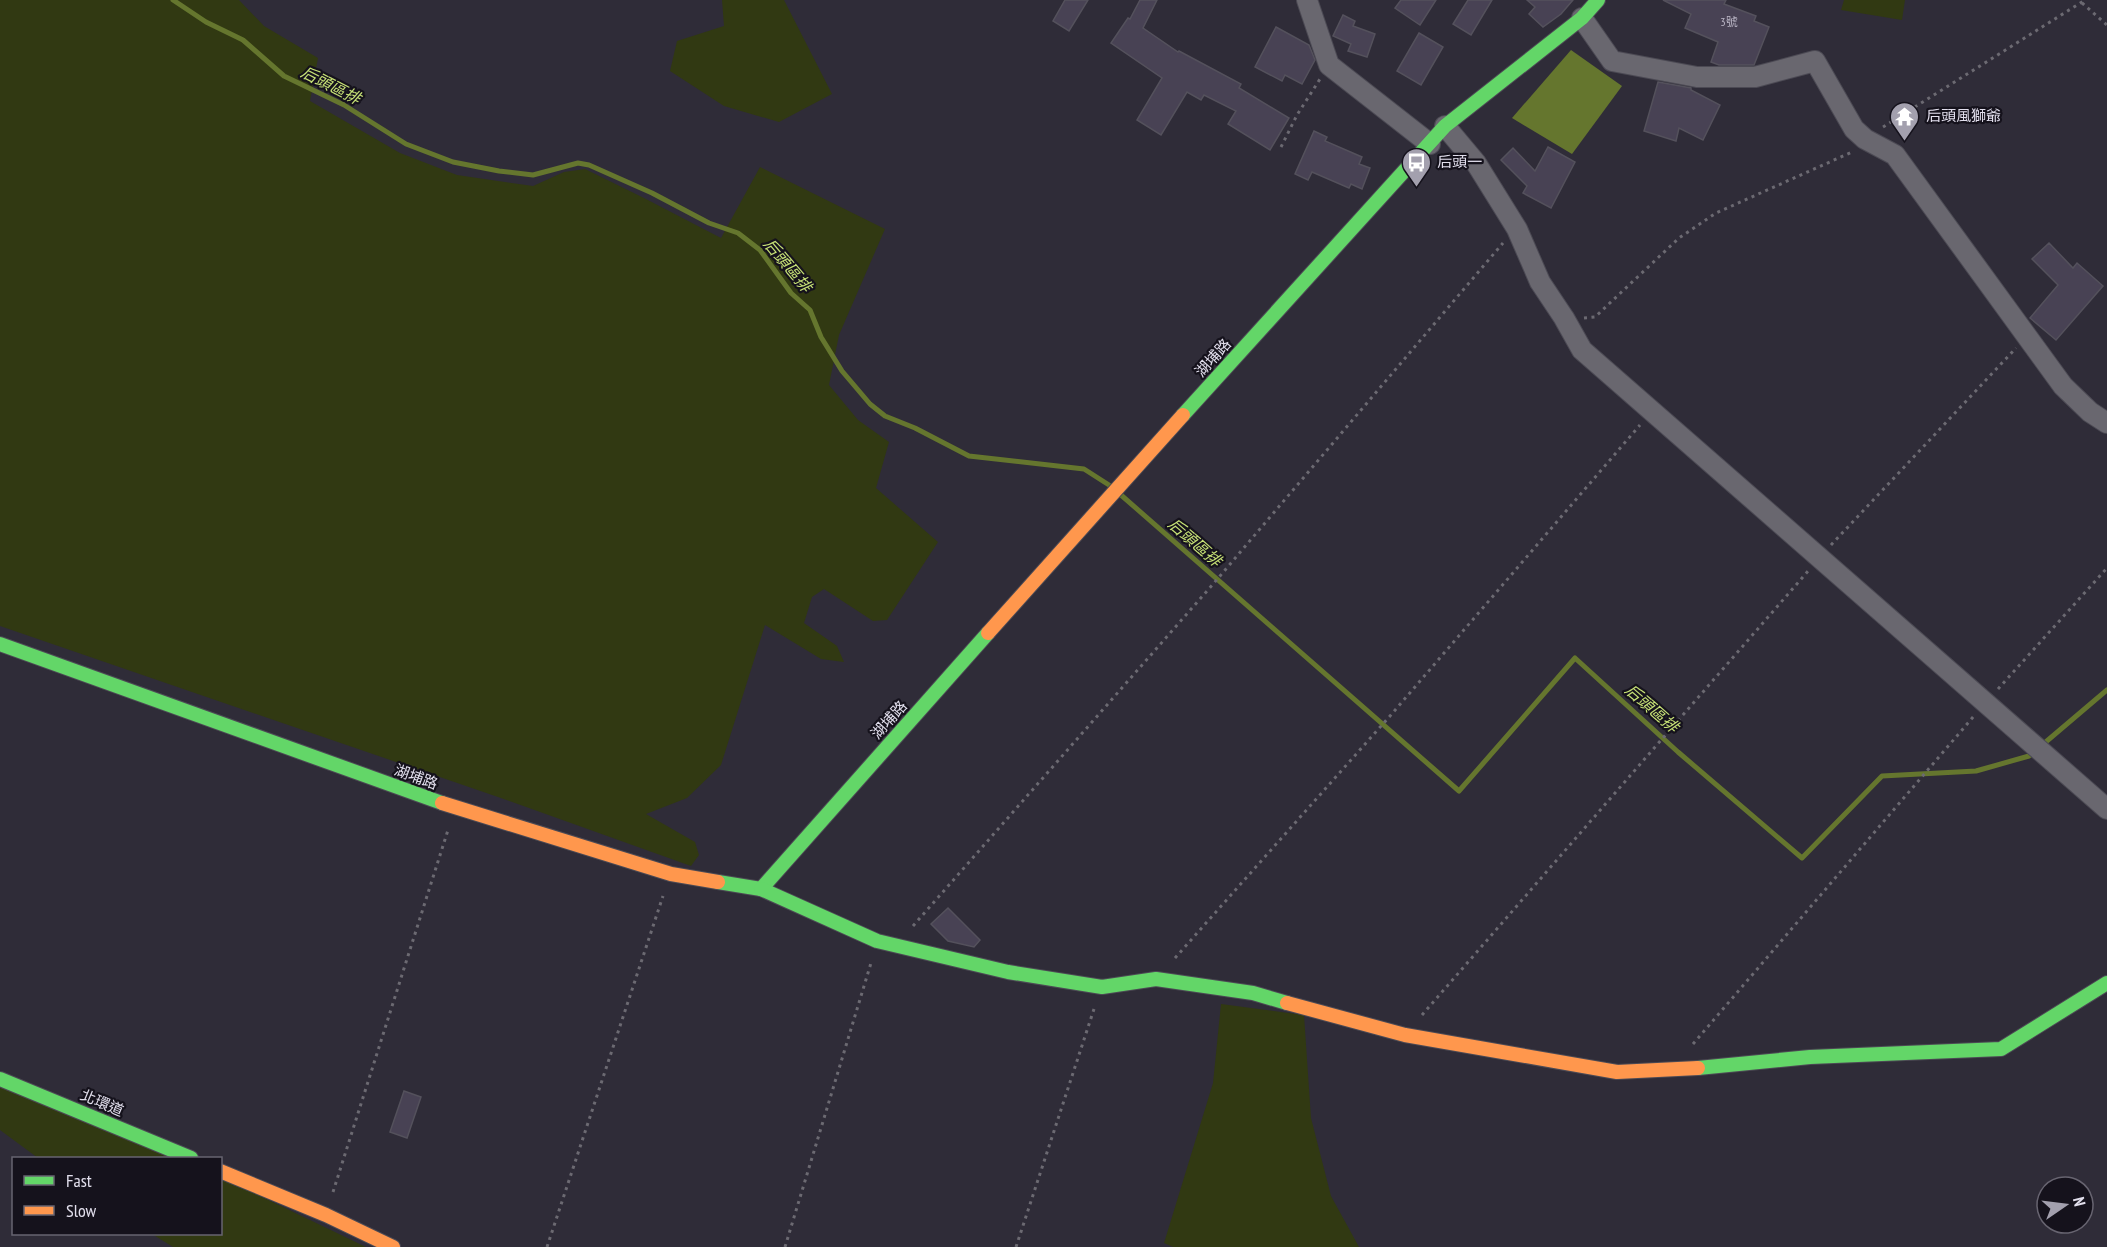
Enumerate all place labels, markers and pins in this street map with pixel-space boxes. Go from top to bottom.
temple icon: 后頭風獅爺 [1889,100,1921,142]
place label: 后頭風獅爺 [1926,106,2001,125]
bus stop icon: 后頭一 [1400,146,1432,188]
place label: 后頭一 [1437,152,1482,171]

